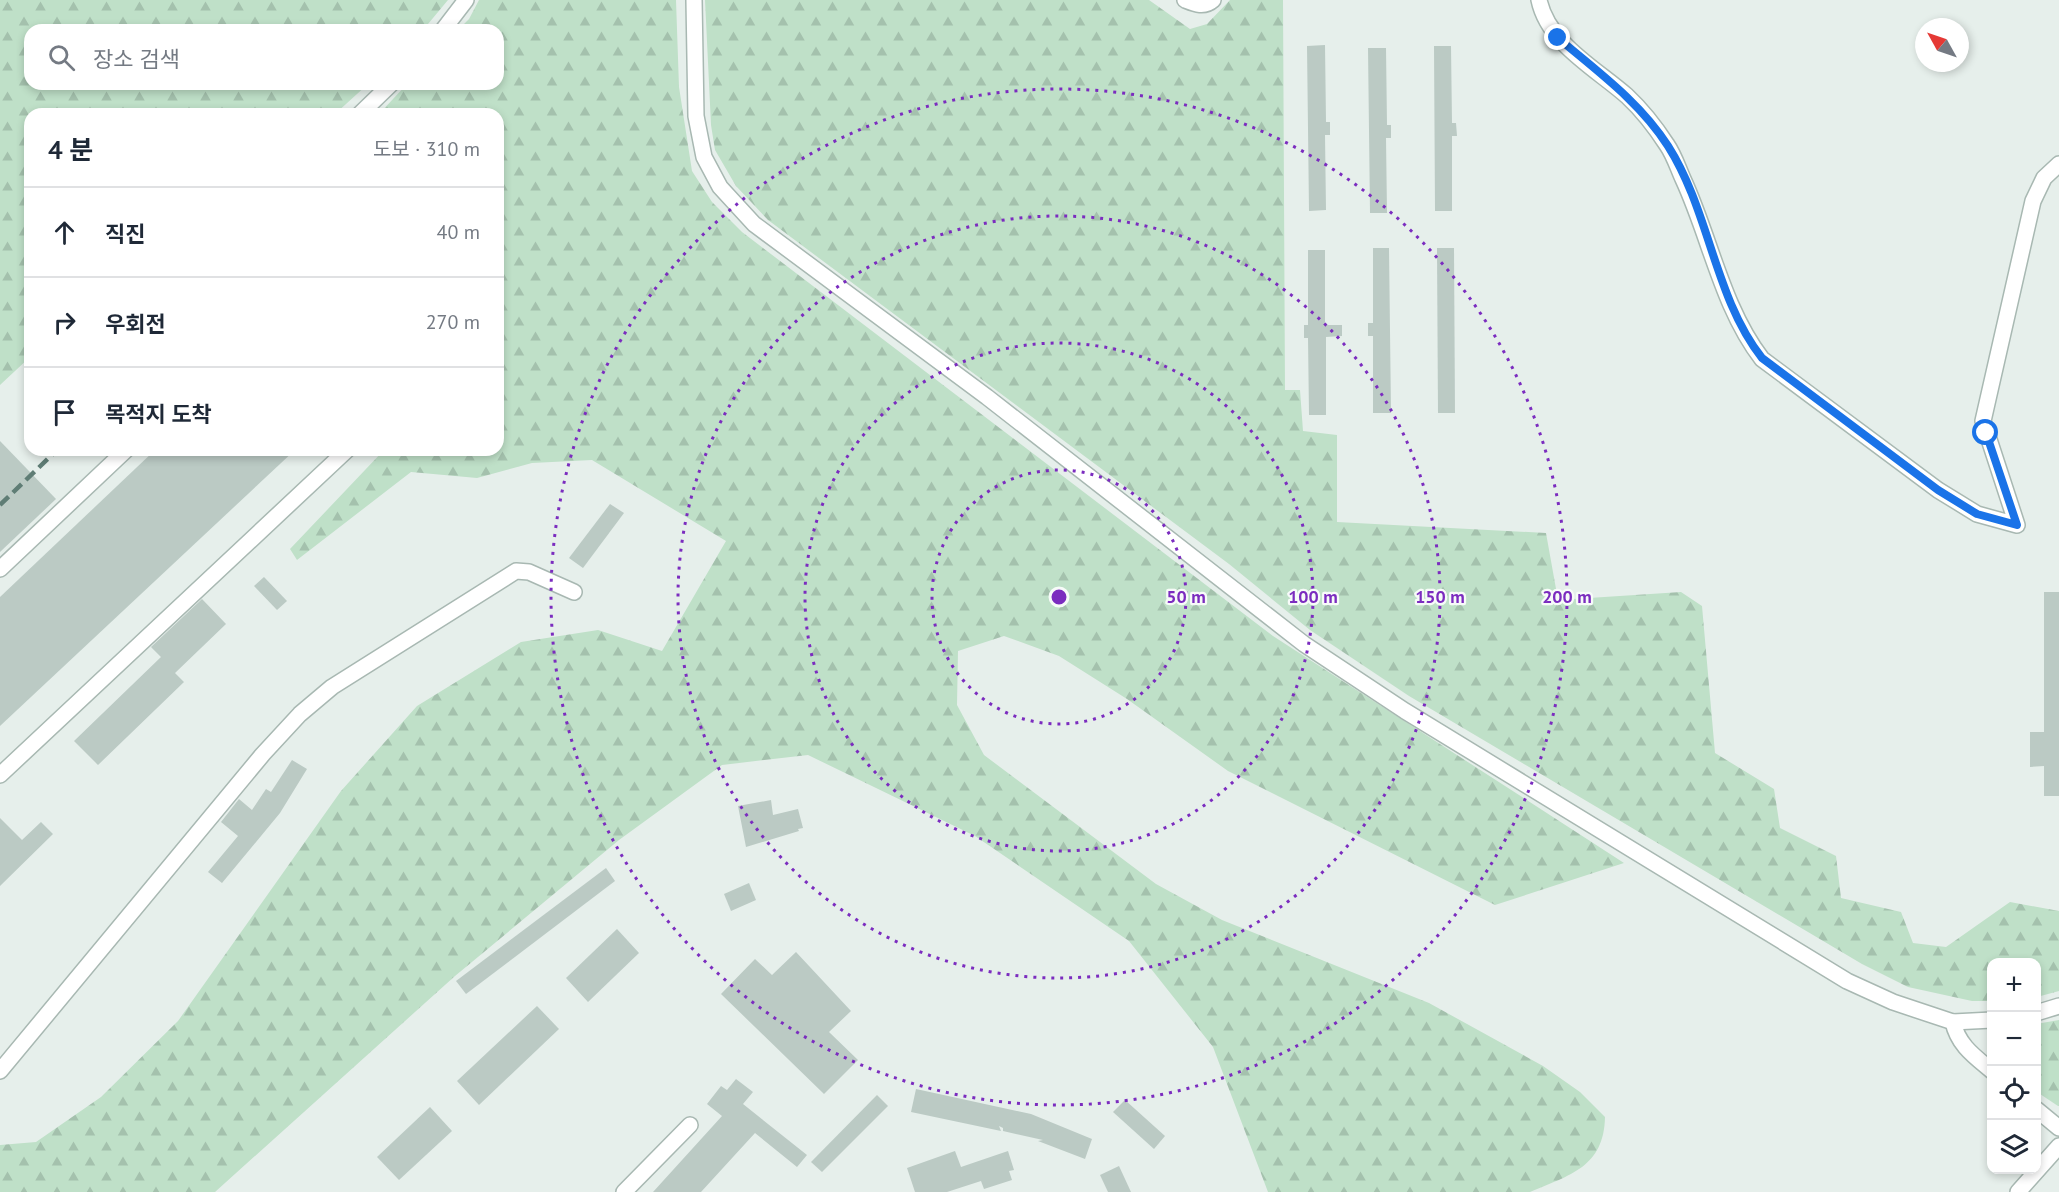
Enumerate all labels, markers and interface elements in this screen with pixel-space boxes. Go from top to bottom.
north arrow [1915,18,1969,72]
search box [24,24,504,90]
route end [1544,24,1570,50]
icon: search [45,41,78,74]
text: 장소 검색 [93,45,180,73]
text: 4 분 [48,133,93,166]
text: 도보 · 310 m [373,136,480,162]
icon: ahead [48,216,81,249]
text: 40 m [437,219,480,245]
text: 직진 [105,220,145,248]
icon: right [48,306,81,339]
text: 270 m [426,309,480,335]
text: 우회전 [105,310,166,338]
icon: arrive [48,396,81,429]
text: 목적지 도착 [105,400,212,428]
route start [1972,419,1998,445]
text: 50 m [1166,585,1206,608]
text: 100 m [1288,585,1338,608]
text: 150 m [1415,585,1465,608]
text: 200 m [1542,585,1592,608]
centre of rings [1049,587,1069,607]
map controls [1987,958,2041,1174]
button: + [1987,958,2041,1012]
button: − [1987,1012,2041,1066]
button: locate [1987,1066,2041,1120]
button: layers [1987,1120,2041,1174]

